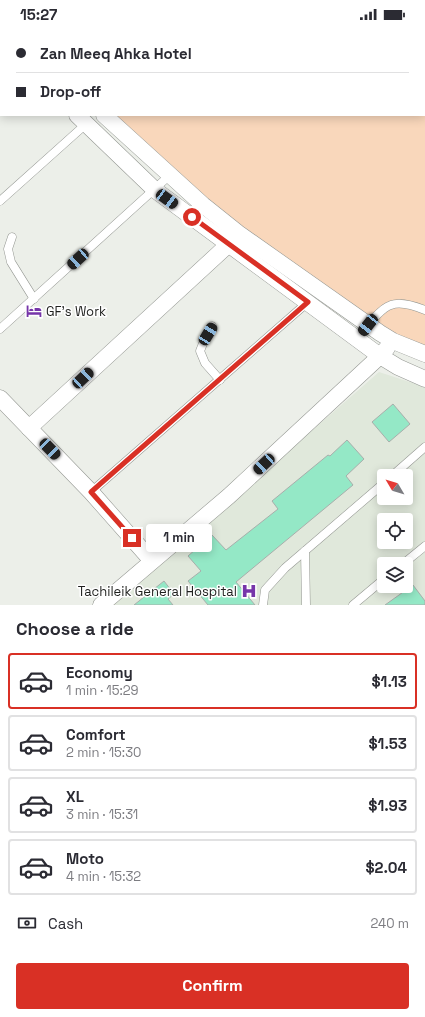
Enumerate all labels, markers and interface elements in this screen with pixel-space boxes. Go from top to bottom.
text: 15:27 [20,5,57,24]
text: Zan Meeq Ahka Hotel [40,44,192,63]
text: Drop-off [40,82,101,101]
car [154,187,180,211]
route start [183,208,201,226]
car [65,247,91,271]
hotel icon: GF's Work [25,302,43,320]
place label: GF's Work [46,303,106,320]
car [356,312,380,338]
car [197,321,219,347]
car [70,365,96,391]
car [37,436,63,462]
car [251,451,277,477]
north arrow [377,469,413,505]
map controls [377,469,413,593]
button: locate [377,513,413,549]
callout: 1 min [146,524,212,552]
route end [123,529,141,547]
text: 1 min [163,529,195,546]
button: layers [377,557,413,593]
hospital icon: Tachileik General Hospital [240,582,258,600]
place label: Tachileik General Hospital [78,583,237,600]
text: Choose a ride [16,617,134,640]
icon: car [18,663,54,699]
text: Economy [66,663,133,682]
text: $1.13 [372,672,407,691]
text: 1 min · 15:29 [66,682,139,699]
icon: car [18,725,54,761]
text: Comfort [66,725,126,744]
text: $1.53 [369,734,407,753]
text: 2 min · 15:30 [66,744,141,761]
icon: car [18,787,54,823]
text: XL [66,787,84,806]
text: $1.93 [368,796,407,815]
text: 3 min · 15:31 [66,806,138,823]
icon: car [18,849,54,885]
text: Moto [66,849,104,868]
text: $2.04 [365,858,407,877]
text: 4 min · 15:32 [66,868,141,885]
icon: cash [16,912,38,934]
text: Cash [48,914,83,933]
text: 240 m [371,915,409,932]
button: Confirm [16,963,409,1009]

